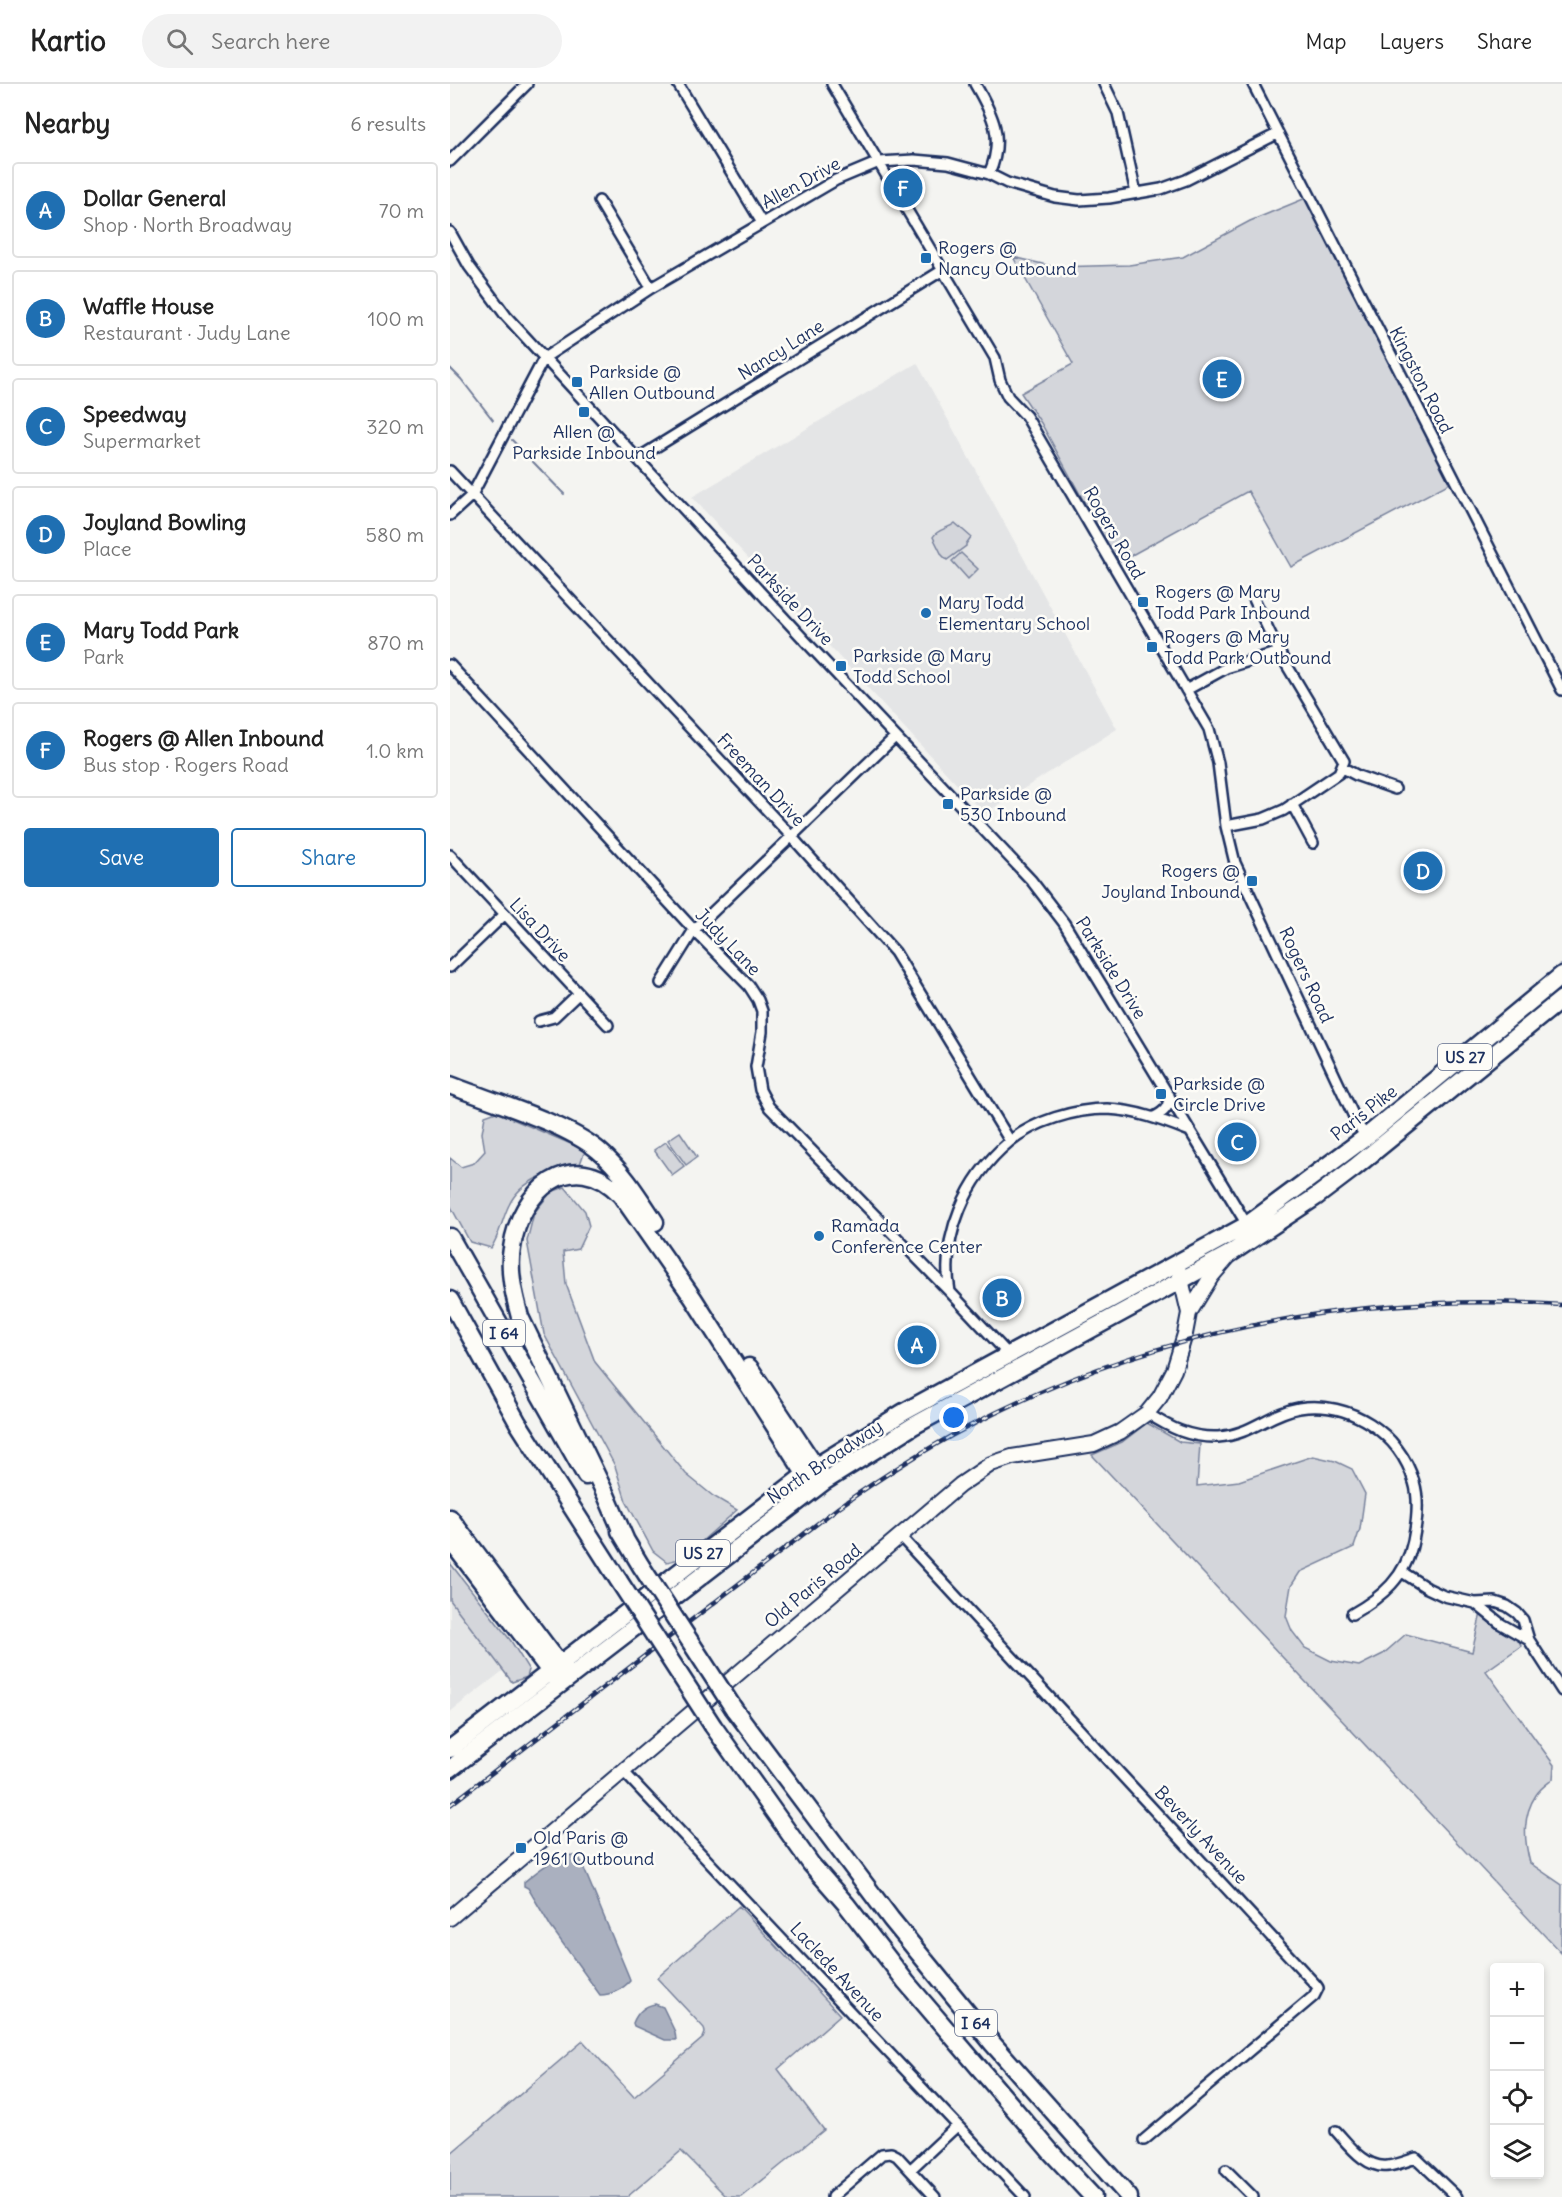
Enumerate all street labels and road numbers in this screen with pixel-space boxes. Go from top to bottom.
street label: Allen Drive [757,152,844,214]
street label: Nancy Lane [734,314,828,385]
street label: Kingston Road [1385,322,1458,437]
street label: Rogers Road [1079,482,1150,584]
street label: Parkside Drive [742,549,838,650]
street label: Freeman Drive [712,728,810,831]
street label: Lisa Drive [505,893,576,966]
street label: Judy Lane [691,903,766,980]
street label: Parkside Drive [1071,912,1152,1023]
street label: Rogers Road [1274,923,1339,1027]
road number: US 27 [1438,1044,1492,1070]
street label: Paris Pike [1326,1079,1402,1146]
road number: I 64 [483,1320,525,1346]
street label: North Broadway [762,1414,887,1509]
street label: Old Paris Road [759,1538,866,1633]
road number: US 27 [676,1540,730,1566]
street label: Beverly Avenue [1150,1781,1253,1889]
street label: Laclede Avenue [785,1917,889,2026]
road number: I 64 [955,2010,997,2036]

